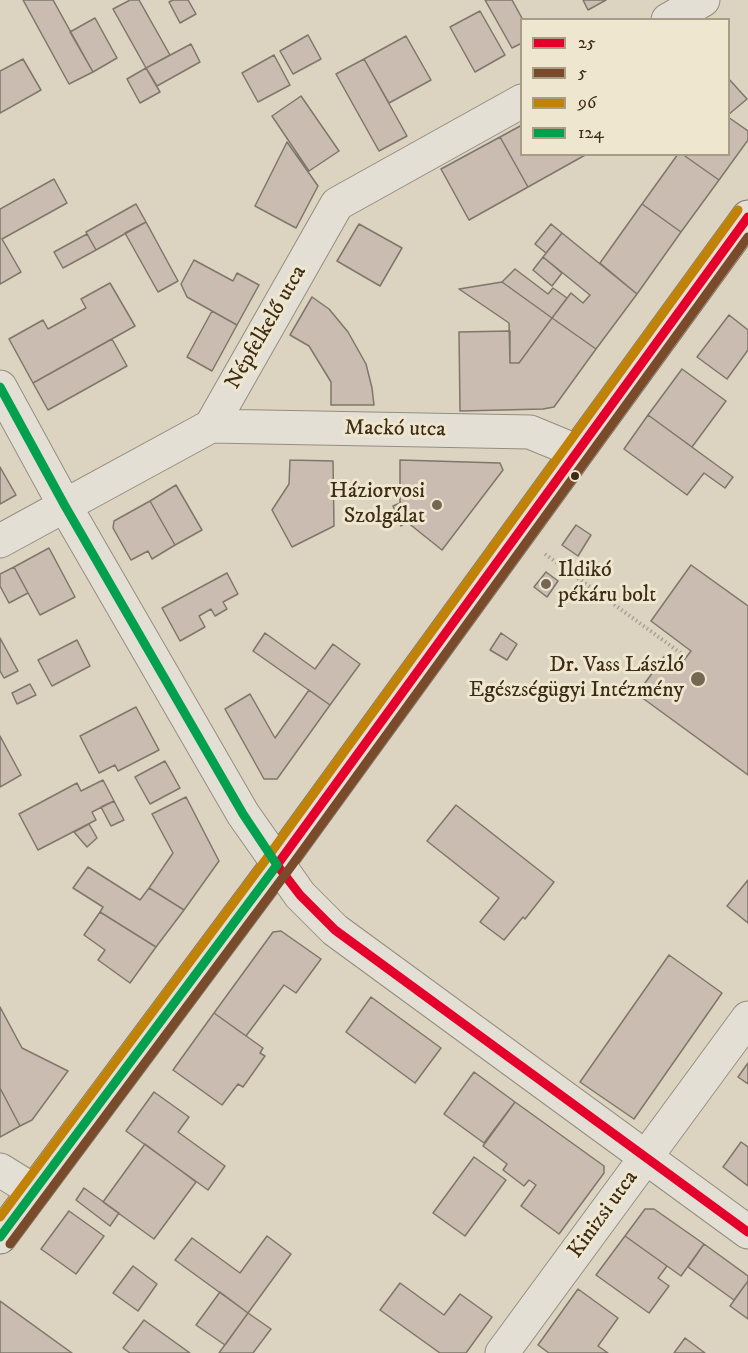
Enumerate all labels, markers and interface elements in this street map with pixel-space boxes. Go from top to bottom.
legend [520,18,730,156]
text: 25 [578,32,596,54]
text: 5 [578,62,587,84]
text: 96 [578,92,596,114]
text: 124 [578,122,604,144]
street label: Népfelkelő utca [221,261,313,395]
street label: Mackó utca [344,416,446,444]
unlabelled marker [569,470,581,482]
place label: Háziorvosi Szolgálat [330,479,425,530]
marker: Háziorvosi Szolgálat [430,498,444,512]
place label: Ildikó pékáru bolt [558,558,656,610]
marker: Ildikó pékáru bolt [539,577,553,591]
place label: Dr. Vass László Egészségügyi Intézmény [469,653,684,704]
marker: Dr. Vass László Egészségügyi Intézmény [689,670,707,688]
street label: Kinizsi utca [563,1166,645,1264]

